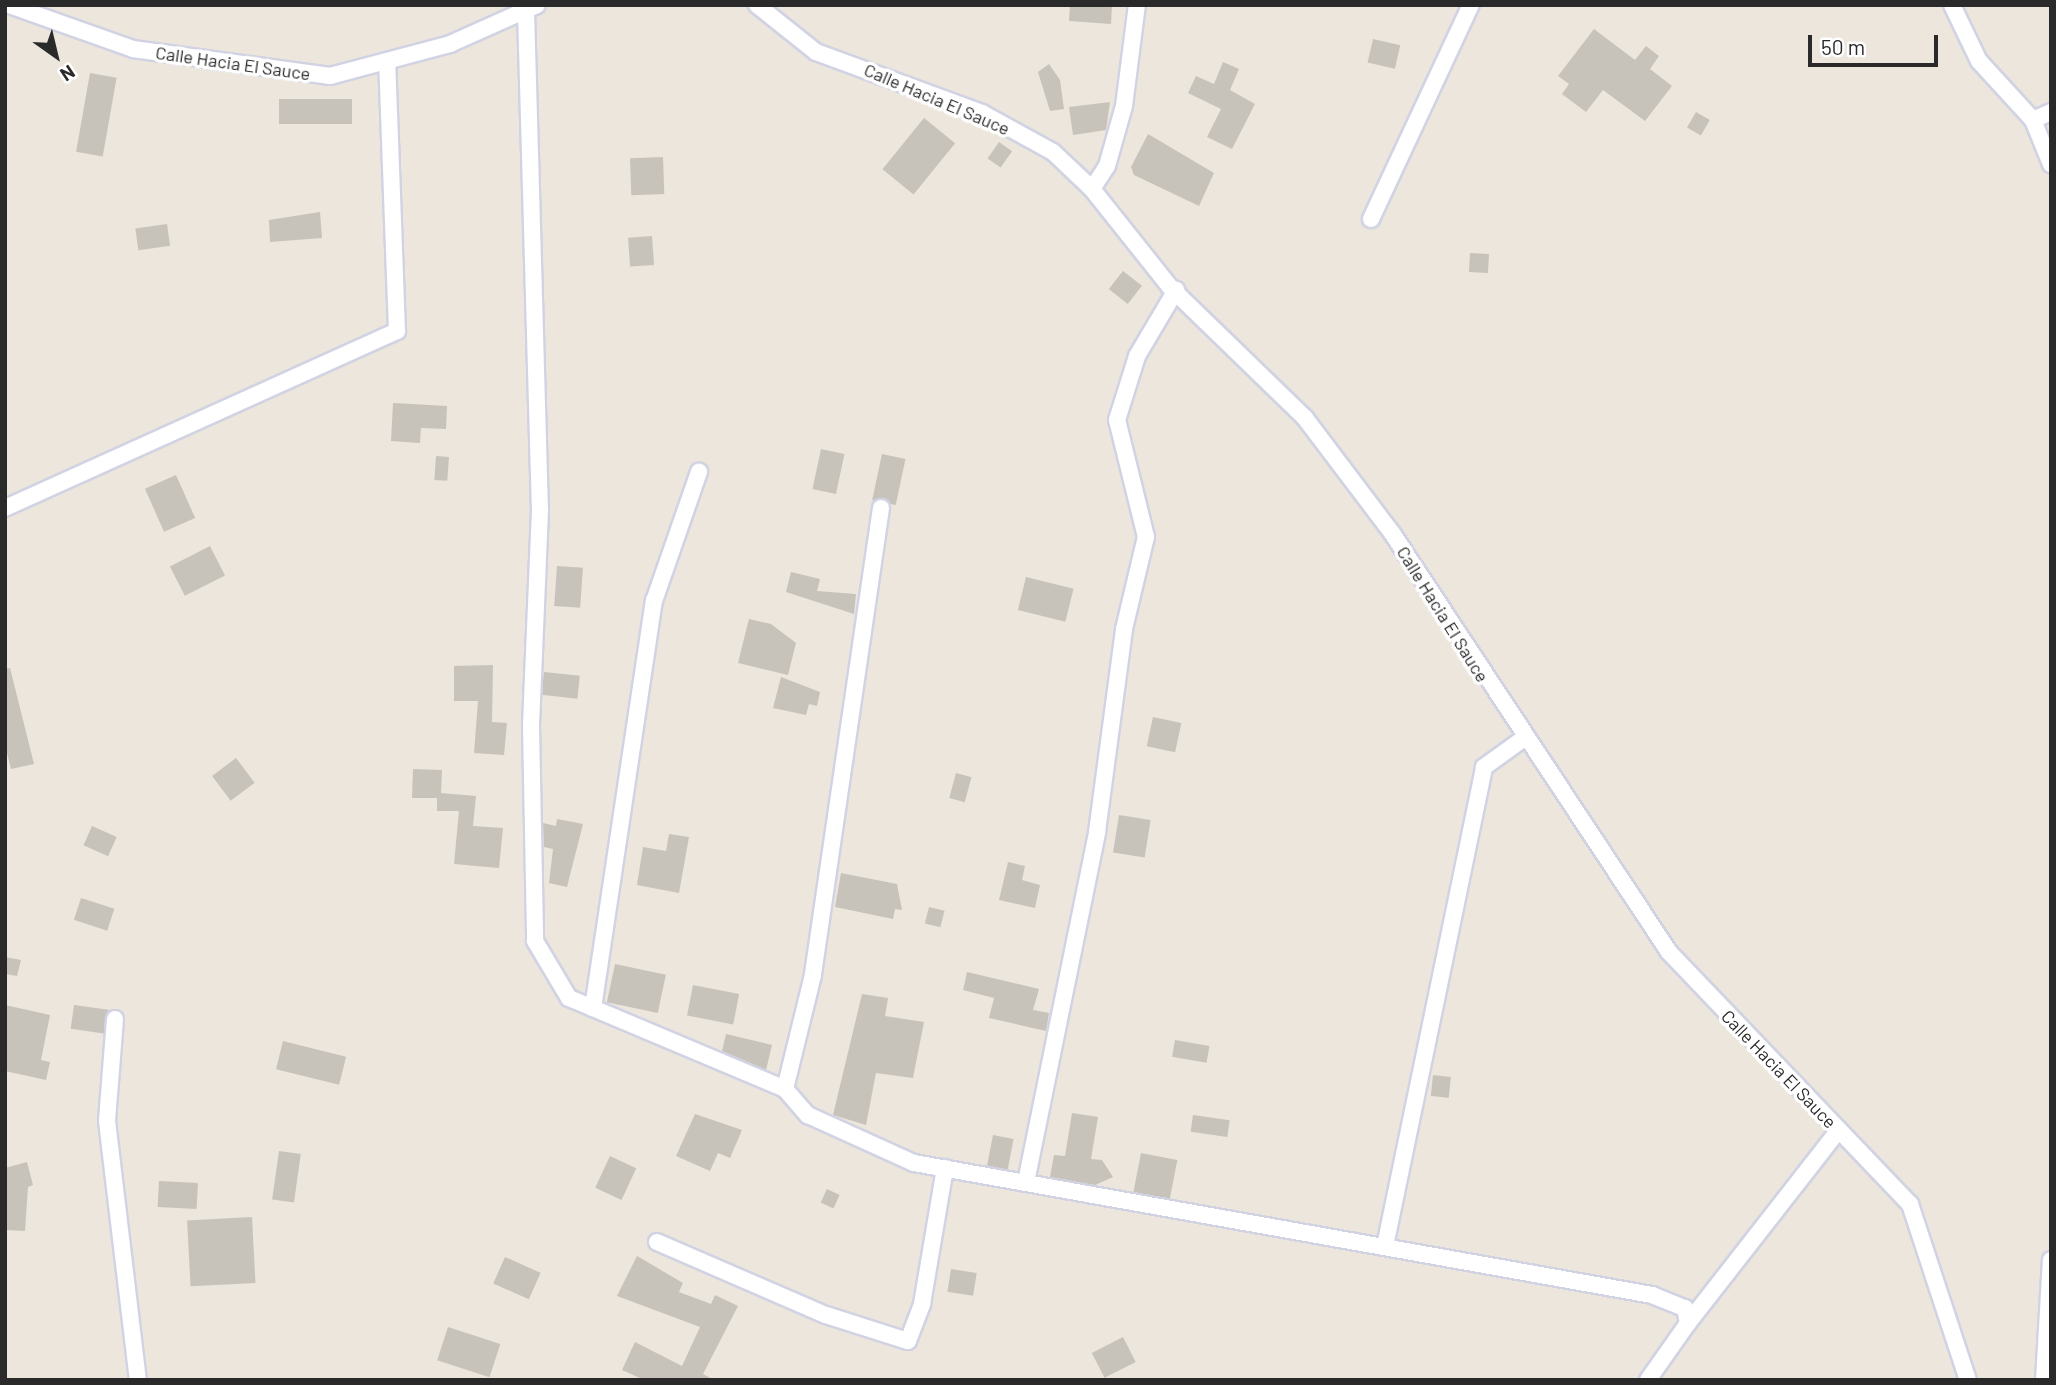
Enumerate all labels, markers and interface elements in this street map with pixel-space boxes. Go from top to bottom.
north arrow [21,21,91,91]
scale bar [1811,21,1940,65]
text: 50 m [1821,34,1865,59]
street label: Calle Hacia El Sauce [154,41,312,85]
street label: Calle Hacia El Sauce [861,59,1013,139]
text: N [56,61,80,87]
street label: Calle Hacia El Sauce [1392,542,1494,686]
street label: Calle Hacia El Sauce [1717,1005,1841,1133]

